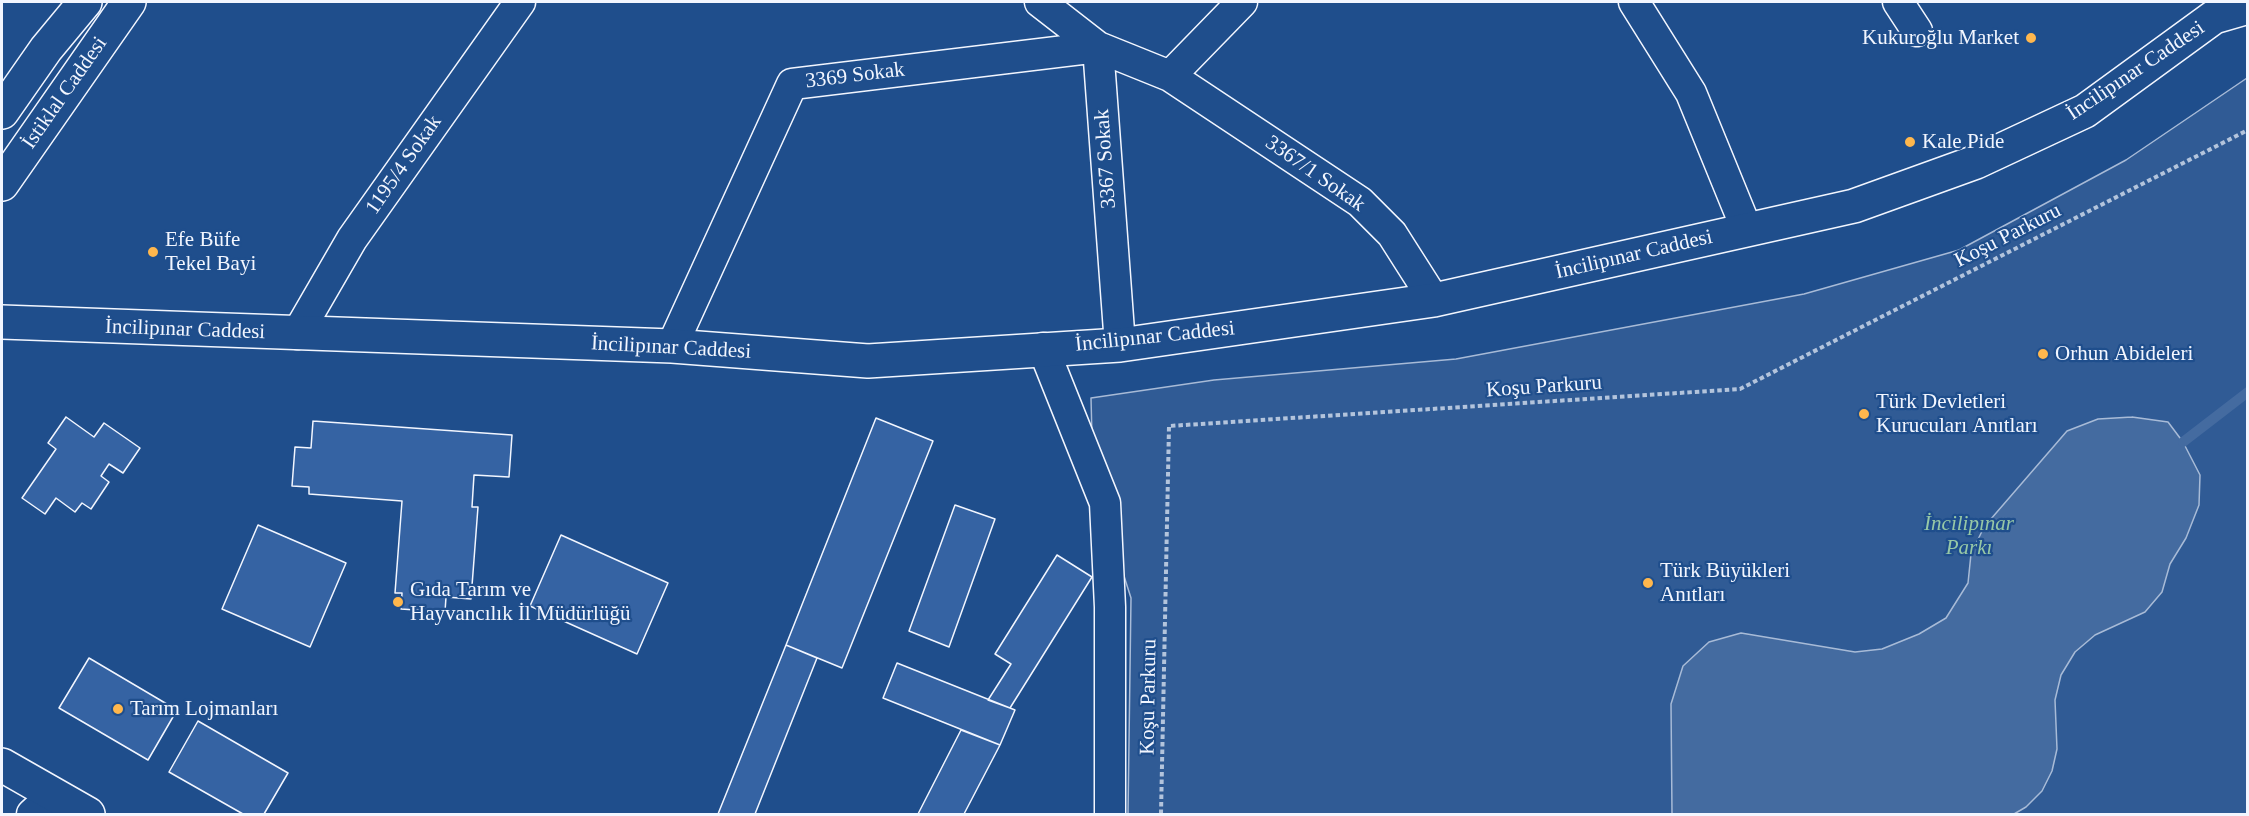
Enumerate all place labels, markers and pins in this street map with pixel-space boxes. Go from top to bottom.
place label: Kukuroğlu Market [1862,25,2019,51]
marker: Kukuroğlu Market [2024,31,2038,45]
place label: Kale Pide [1922,129,2004,155]
marker: Kale Pide [1903,135,1917,149]
place label: Efe Büfe Tekel Bayi [165,227,256,277]
marker: Efe Büfe Tekel Bayi [146,245,160,259]
place label: Orhun Abideleri [2055,341,2193,367]
marker: Orhun Abideleri [2036,347,2050,361]
place label: Türk Devletleri Kurucuları Anıtları [1876,389,2038,439]
marker: Türk Devletleri Kurucuları Anıtları [1857,407,1871,421]
place label: Türk Büyükleri Anıtları [1660,558,1790,608]
marker: Türk Büyükleri Anıtları [1641,576,1655,590]
place label: Gıda Tarım ve Hayvancılık İl Müdürlüğü [410,577,630,627]
marker: Gıda Tarım ve Hayvancılık İl Müdürlüğü [391,595,405,609]
place label: Tarım Lojmanları [130,696,278,722]
marker: Tarım Lojmanları [111,702,125,716]

